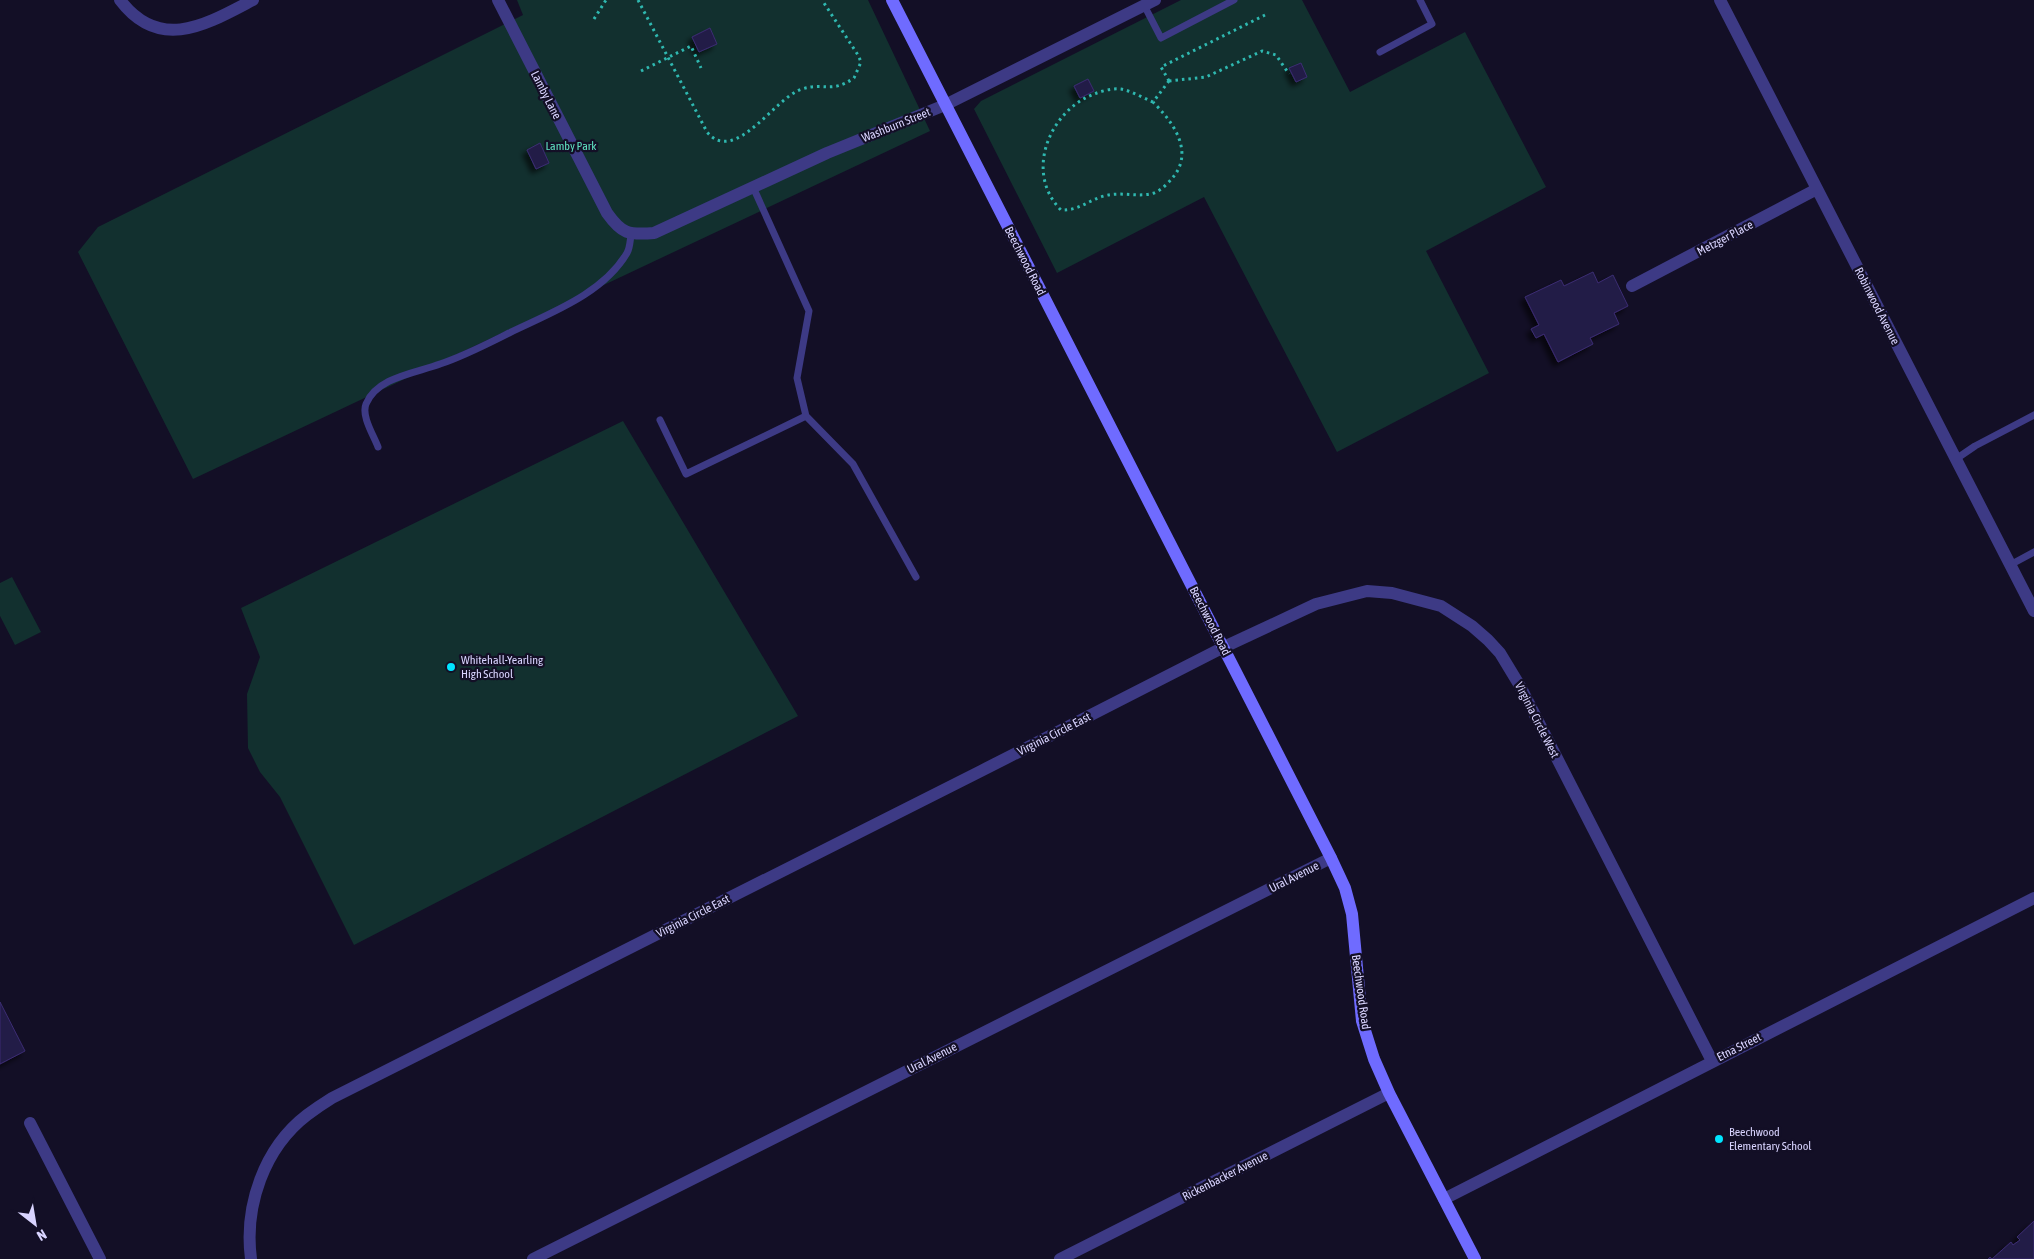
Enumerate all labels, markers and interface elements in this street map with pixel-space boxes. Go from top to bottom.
street label: Lamby Lane [528,68,564,122]
street label: Washburn Street [860,105,933,145]
park label: Lamby Park [545,139,597,153]
street label: Metzger Place [1695,217,1755,259]
street label: Beechwood Road [1002,224,1048,298]
street label: Robinwood Avenue [1852,265,1902,347]
street label: Beechwood Road [1187,584,1233,658]
place label: Whitehall-Yearling High School [461,653,544,681]
marker: Whitehall-Yearling High School [445,661,457,673]
street label: Virginia Circle West [1512,680,1562,761]
street label: Virginia Circle East [1015,709,1093,758]
street label: Ural Avenue [1267,859,1321,895]
street label: Virginia Circle East [654,891,732,940]
street label: Beechwood Road [1349,954,1373,1030]
street label: Etna Street [1714,1030,1764,1064]
street label: Ural Avenue [905,1040,959,1076]
place label: Beechwood Elementary School [1729,1125,1812,1153]
marker: Beechwood Elementary School [1713,1133,1725,1145]
street label: Rickenbacker Avenue [1180,1148,1270,1204]
north arrow [10,1199,60,1249]
text: N [34,1226,49,1244]

